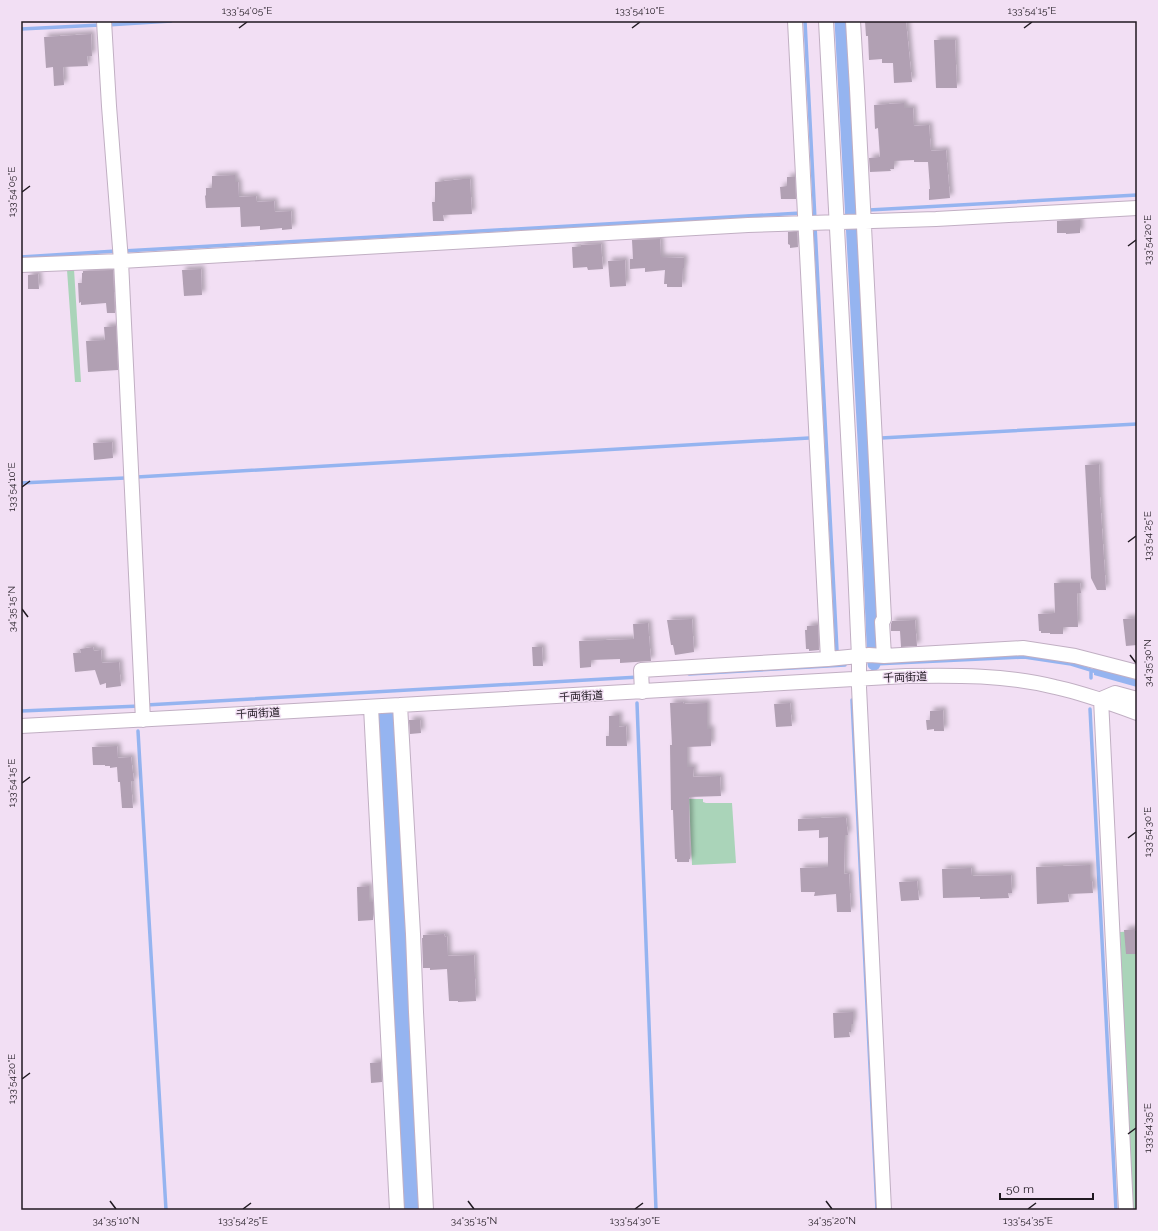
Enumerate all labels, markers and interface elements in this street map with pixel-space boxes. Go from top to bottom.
text: 133°54'05"E [222,5,272,16]
text: 133°54'10"E [615,5,665,16]
text: 133°54'15"E [1008,5,1056,16]
text: 133°54'05"E [6,167,17,217]
text: 133°54'20"E [1142,215,1153,265]
text: 133°54'10"E [6,462,17,512]
text: 133°54'25"E [1142,511,1153,561]
text: 34°35'15"N [6,586,17,632]
text: 34°35'30"N [1142,639,1153,687]
street label: 千両街道 [883,670,927,685]
street label: 千両街道 [559,689,603,704]
street label: 千両街道 [236,706,280,721]
text: 133°54'15"E [6,759,17,807]
text: 133°54'30"E [1142,807,1153,857]
text: 133°54'20"E [6,1054,17,1104]
text: 133°54'35"E [1142,1103,1153,1153]
scale bar [1000,1175,1093,1201]
text: 50 m [1006,1182,1034,1196]
text: 34°35'10"N [93,1215,139,1226]
text: 133°54'25"E [218,1215,268,1226]
text: 34°35'15"N [451,1215,497,1226]
text: 133°54'30"E [610,1215,660,1226]
text: 34°35'20"N [808,1215,856,1226]
text: 133°54'35"E [1003,1215,1053,1226]

